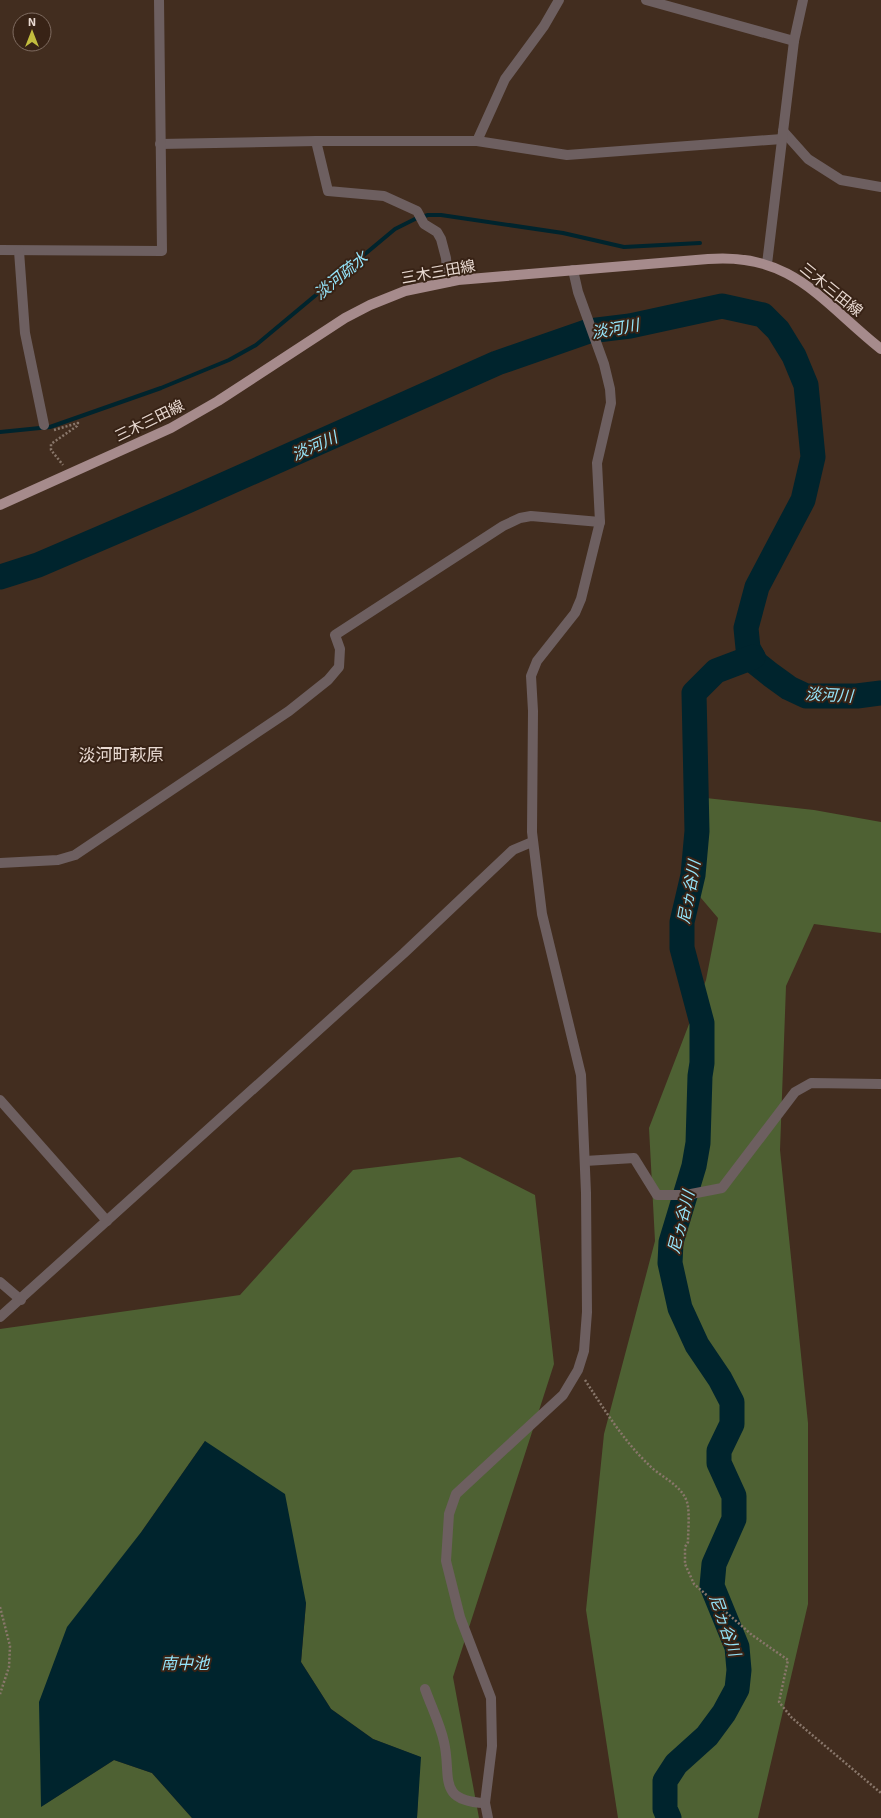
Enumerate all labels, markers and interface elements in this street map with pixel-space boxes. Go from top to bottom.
north arrow [12,12,52,52]
text: N [28,15,36,28]
water label: 淡河疏水 [309,246,372,303]
street label: 三木三田線 [399,256,477,286]
street label: 三木三田線 [797,258,867,320]
water label: 淡河川 [590,314,642,342]
street label: 三木三田線 [111,395,187,445]
water label: 淡河川 [288,426,342,463]
water label: 淡河川 [805,683,855,705]
district label: 淡河町萩原 [79,744,164,764]
water label: 尼ヵ谷川 [673,857,703,925]
water label: 尼ヵ谷川 [663,1187,697,1255]
water label: 尼ヵ谷川 [707,1592,746,1660]
water label: 南中池 [161,1653,211,1672]

